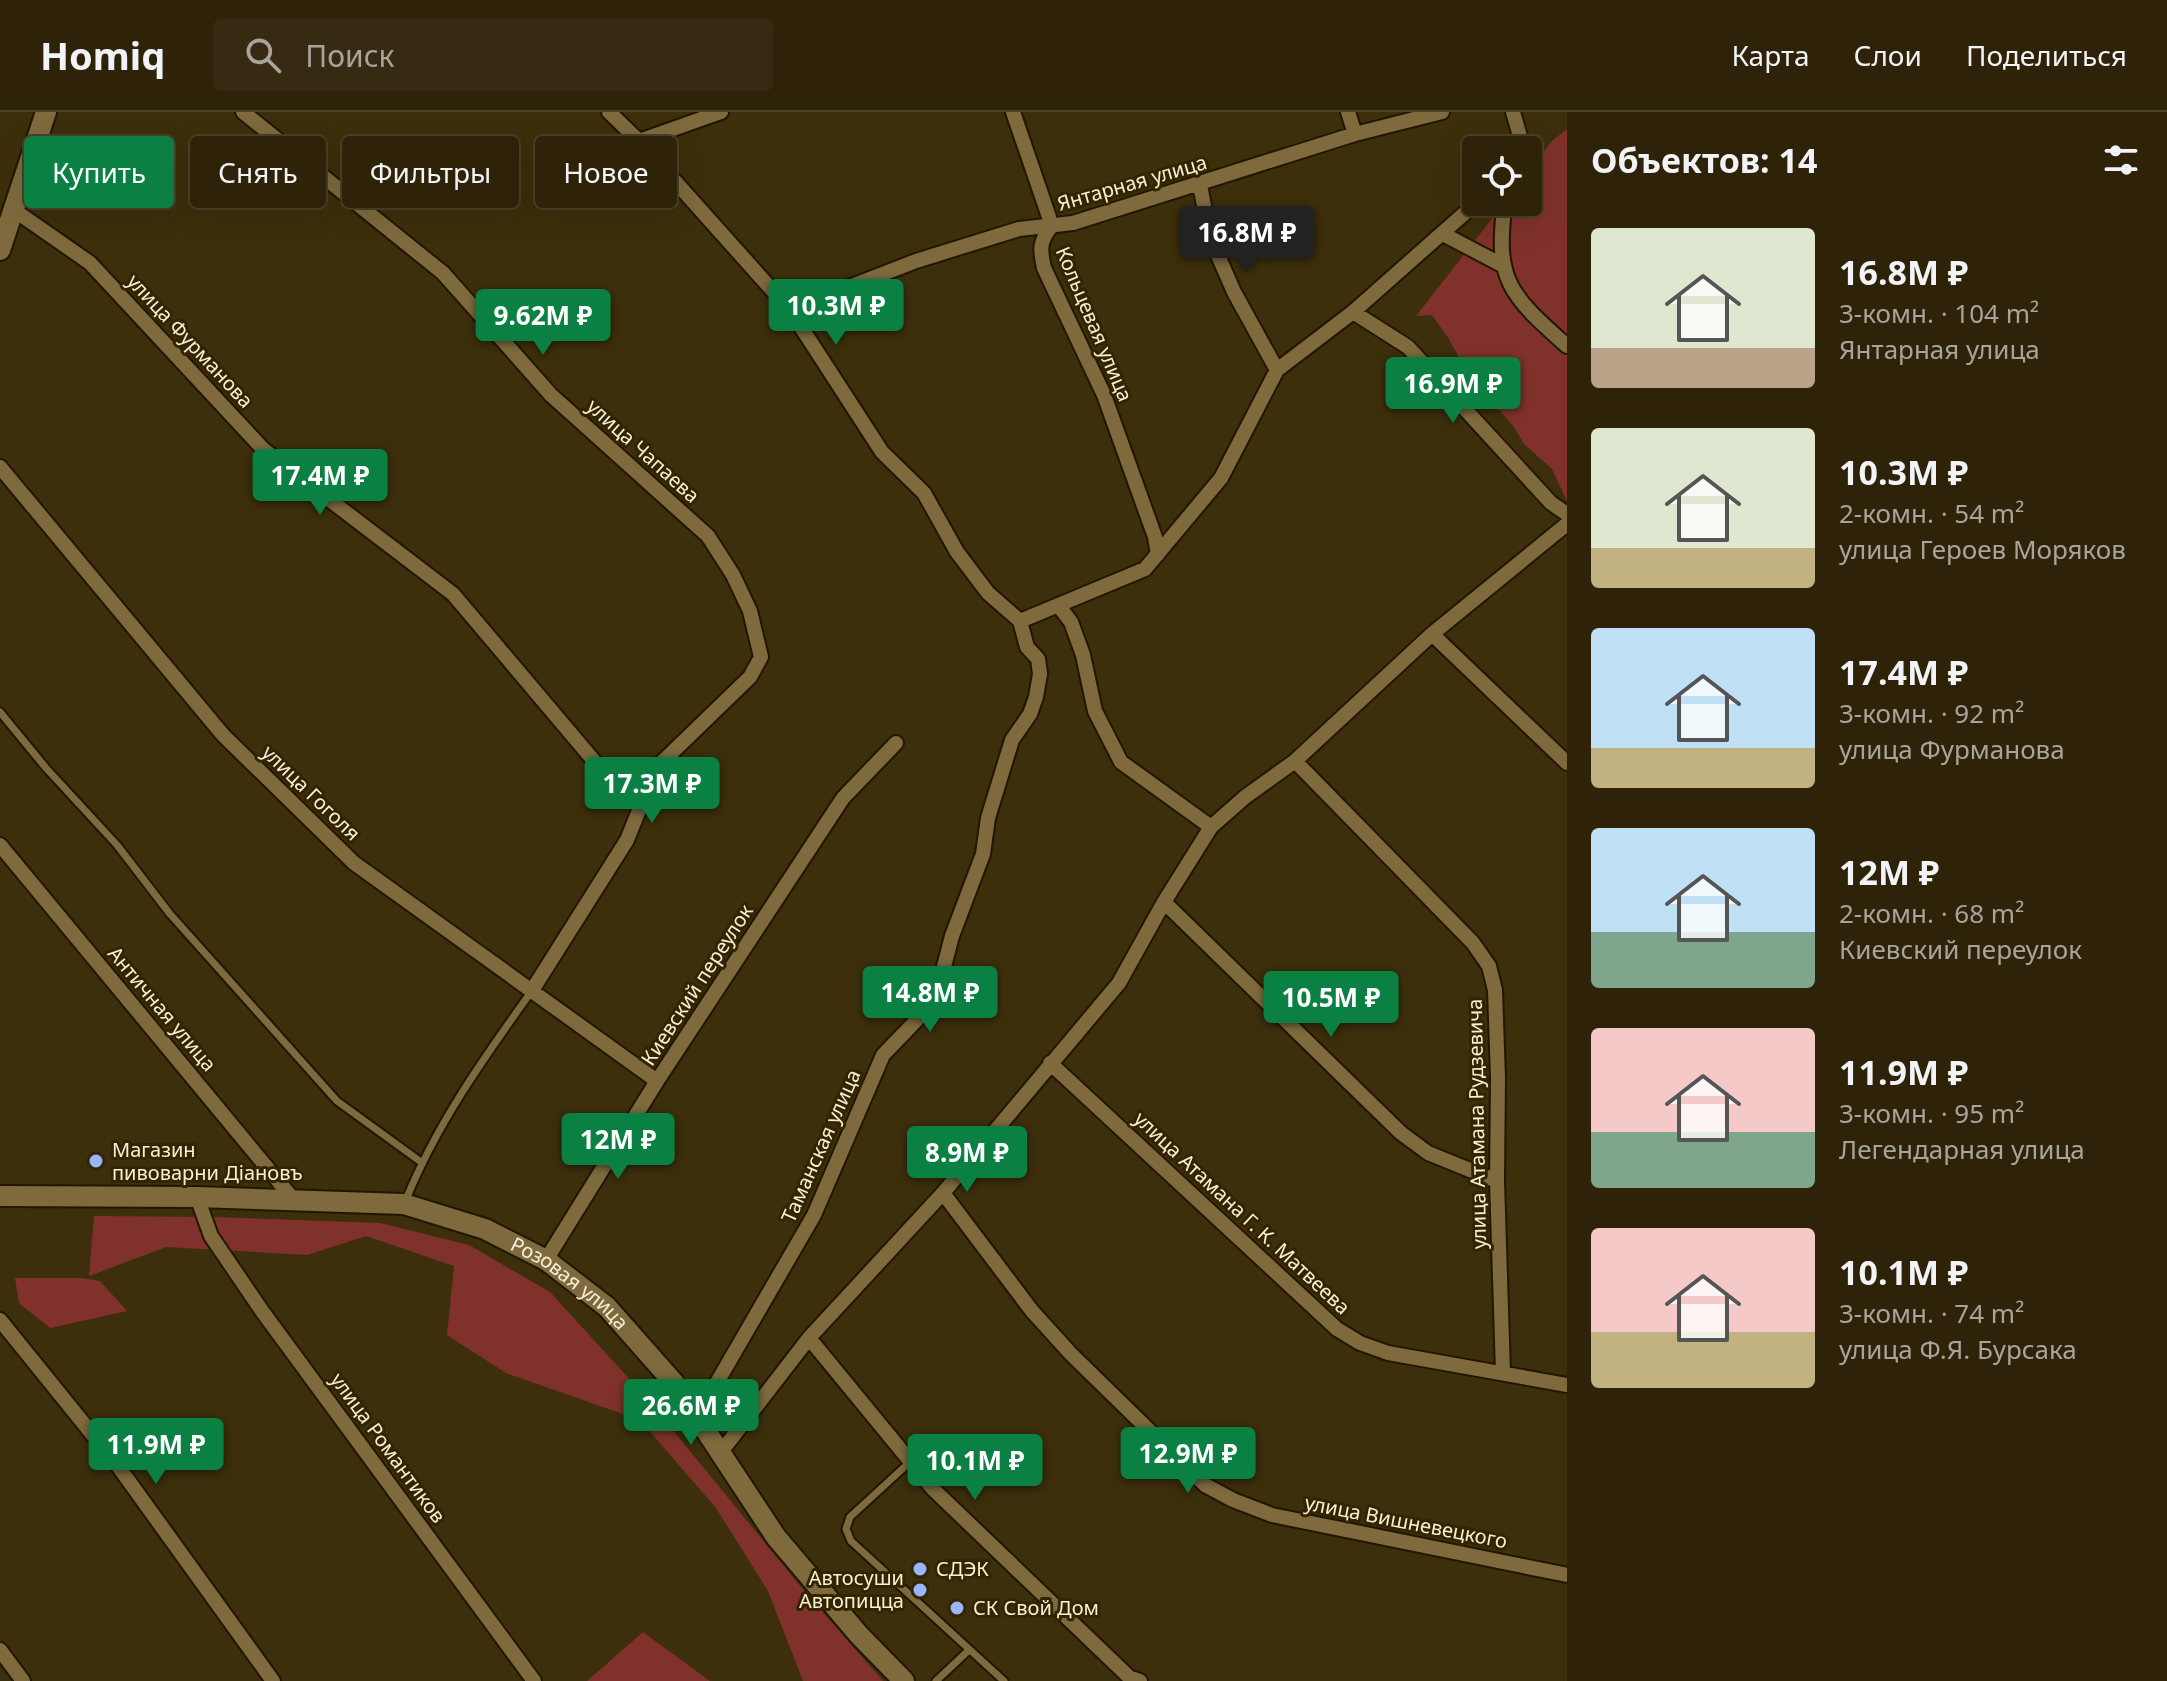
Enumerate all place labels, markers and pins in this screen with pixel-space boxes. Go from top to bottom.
pin: 16.8M ₽ [1173,206,1321,274]
pin: 10.3M ₽ [762,279,910,347]
pin: 9.62M ₽ [469,289,617,357]
pin: 16.9M ₽ [1379,357,1527,425]
pin: 17.4M ₽ [246,449,394,517]
pin: 17.3M ₽ [578,757,726,825]
pin: 14.8M ₽ [856,966,1004,1034]
pin: 10.5M ₽ [1257,971,1405,1039]
pin: 12M ₽ [562,1113,674,1181]
pin: 8.9M ₽ [902,1126,1032,1194]
place label: Магазин пивоварни Дiановъ [112,1136,303,1186]
marker: Магазин пивоварни Дiановъ [87,1152,105,1170]
pin: 26.6M ₽ [617,1379,765,1447]
pin: 11.9M ₽ [82,1418,230,1486]
pin: 12.9M ₽ [1114,1427,1262,1495]
pin: 10.1M ₽ [901,1434,1049,1502]
place label: СДЭК [936,1555,989,1582]
marker: СДЭК [911,1560,929,1578]
place label: Автосуши Автопицца [799,1564,904,1614]
marker: Автосуши Автопицца [911,1581,929,1599]
place label: СК Свой Дом [973,1594,1099,1621]
marker: СК Свой Дом [948,1599,966,1617]

